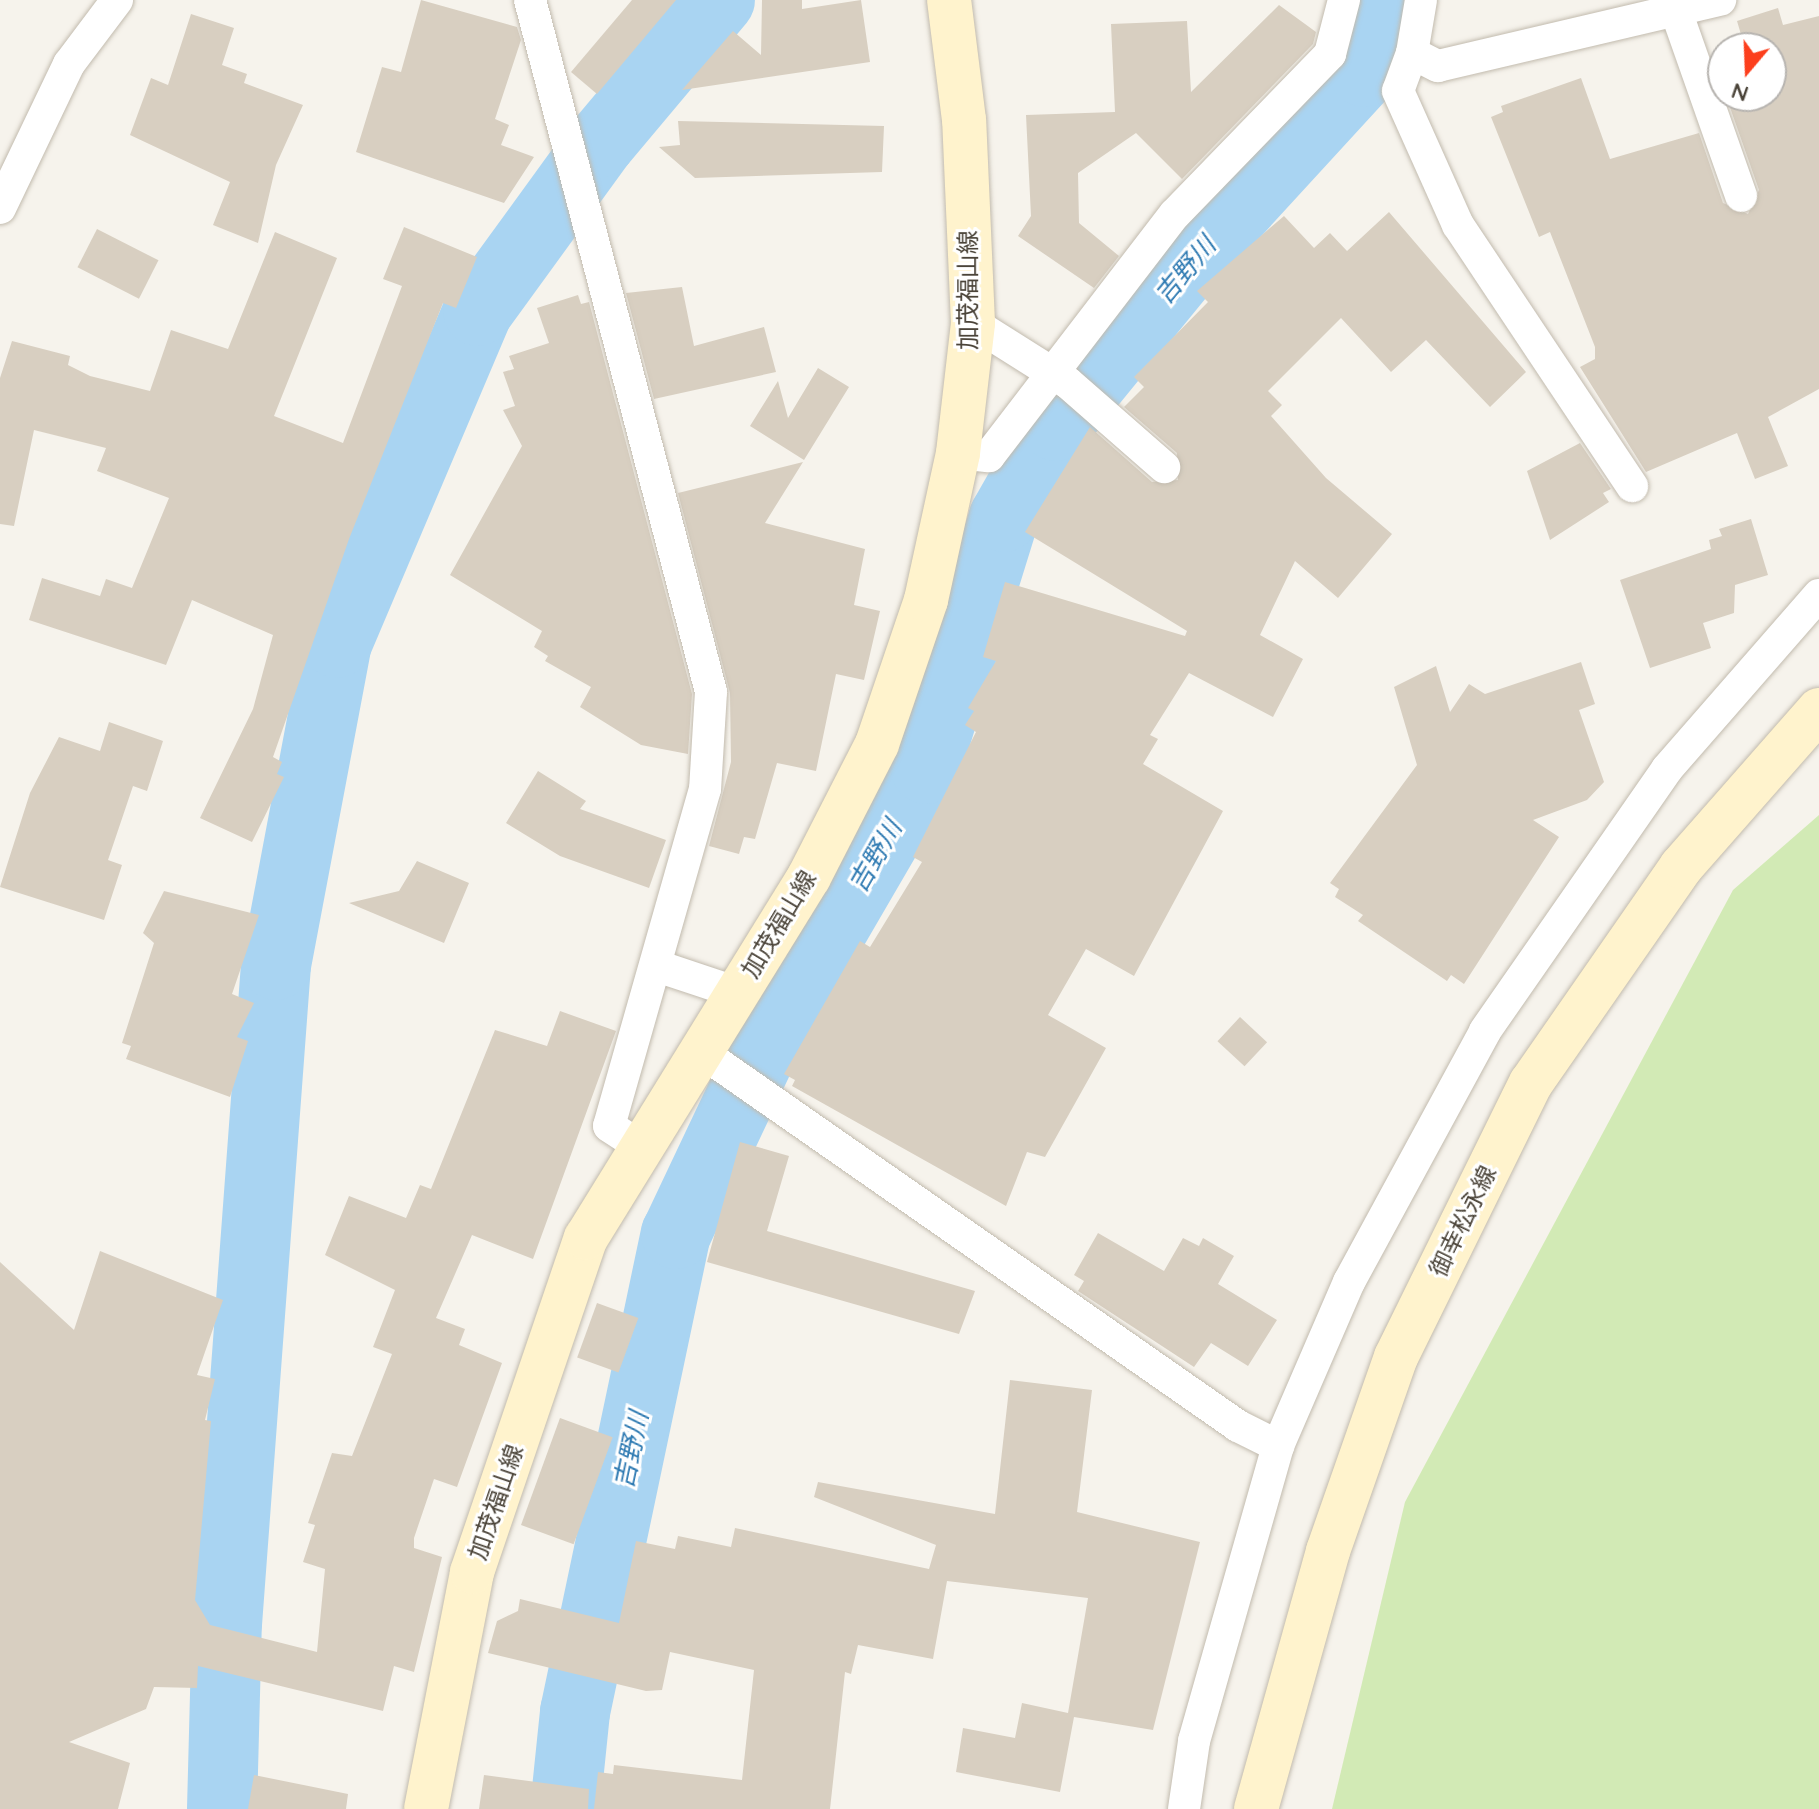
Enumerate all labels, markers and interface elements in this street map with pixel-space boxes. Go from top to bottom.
north arrow [1707,32,1787,112]
text: N [1728,77,1752,109]
street label: 加茂福山線 [954,230,982,350]
water label: 吉野川 [1148,230,1222,310]
water label: 吉野川 [842,814,908,898]
street label: 加茂福山線 [736,865,822,983]
street label: 御幸松永線 [1424,1161,1502,1281]
water label: 吉野川 [608,1409,654,1491]
street label: 加茂福山線 [463,1441,529,1563]

